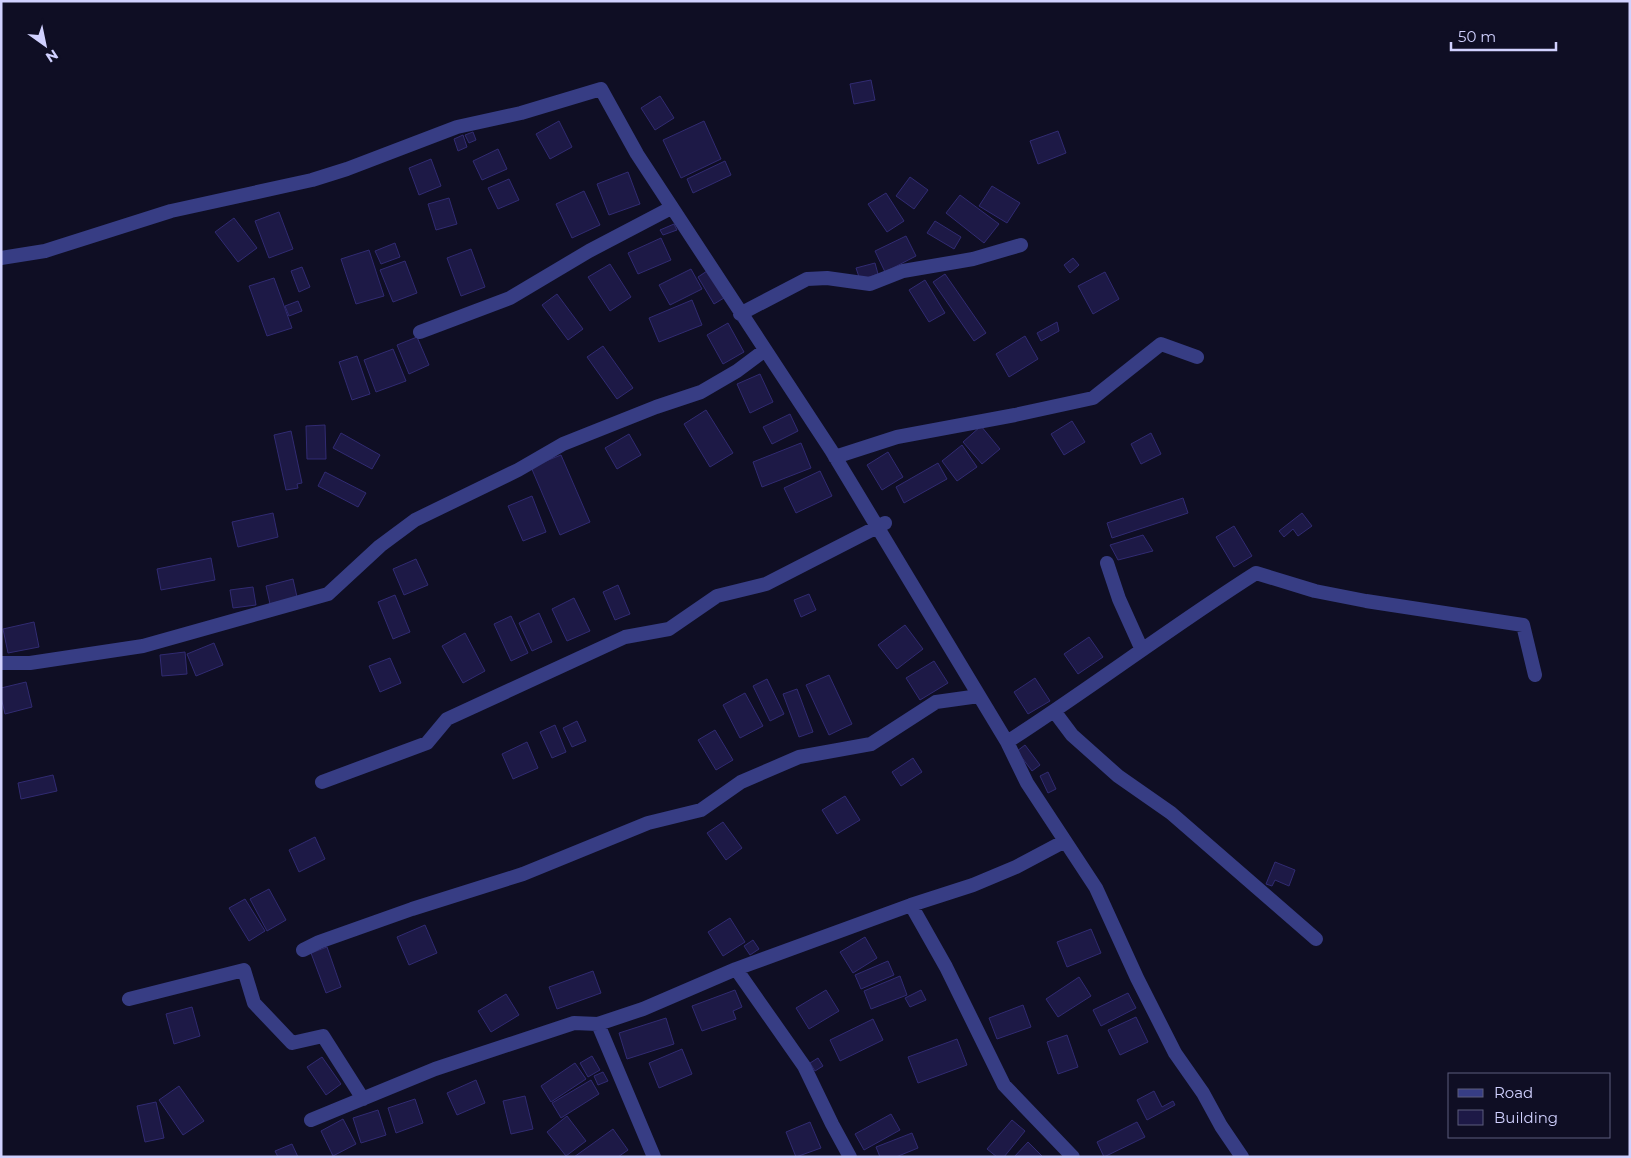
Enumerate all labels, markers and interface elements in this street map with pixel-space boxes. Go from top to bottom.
north arrow [20,20,70,70]
scale bar [1451,20,1556,52]
text: 50 m [1458,27,1496,46]
text: N [42,45,62,67]
legend [1448,1073,1611,1138]
text: Road [1494,1083,1533,1102]
text: Building [1494,1108,1558,1127]

